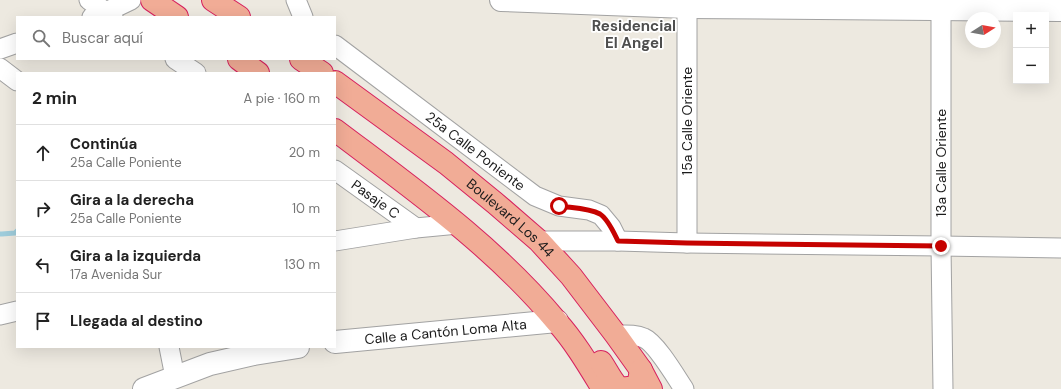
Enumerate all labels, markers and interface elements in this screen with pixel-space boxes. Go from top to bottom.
north arrow [965,12,1001,48]
map controls [1013,12,1049,84]
button: + [1013,12,1049,48]
search box [16,16,336,60]
district label: Residencial El Angel [592,16,676,53]
icon: search [30,27,52,49]
text: Buscar aquí [62,28,143,48]
button: − [1013,48,1049,84]
street label: 15a Calle Oriente [678,67,696,175]
text: 2 min [32,87,77,109]
text: A pie · 160 m [244,90,320,107]
street label: 25a Calle Poniente [422,108,529,195]
street label: 13a Calle Oriente [932,109,950,217]
text: Continúa [70,134,137,154]
icon: ahead [32,142,54,164]
text: 20 m [289,144,320,161]
text: 25a Calle Poniente [70,154,182,171]
street label: Boulevard Los 44 [463,174,559,261]
street label: Pasaje C [348,176,403,223]
text: Gira a la derecha [70,190,194,210]
route start [550,197,568,215]
icon: right [32,198,54,220]
text: 10 m [292,200,320,217]
text: 25a Calle Poniente [70,210,182,227]
route end [932,237,950,255]
text: Gira a la izquierda [70,246,201,266]
icon: left [32,254,54,276]
text: 130 m [284,256,320,273]
text: 17a Avenida Sur [70,266,162,283]
icon: arrive [32,310,54,332]
text: Llegada al destino [70,311,203,331]
street label: Calle a Cantón Loma Alta [364,315,527,348]

